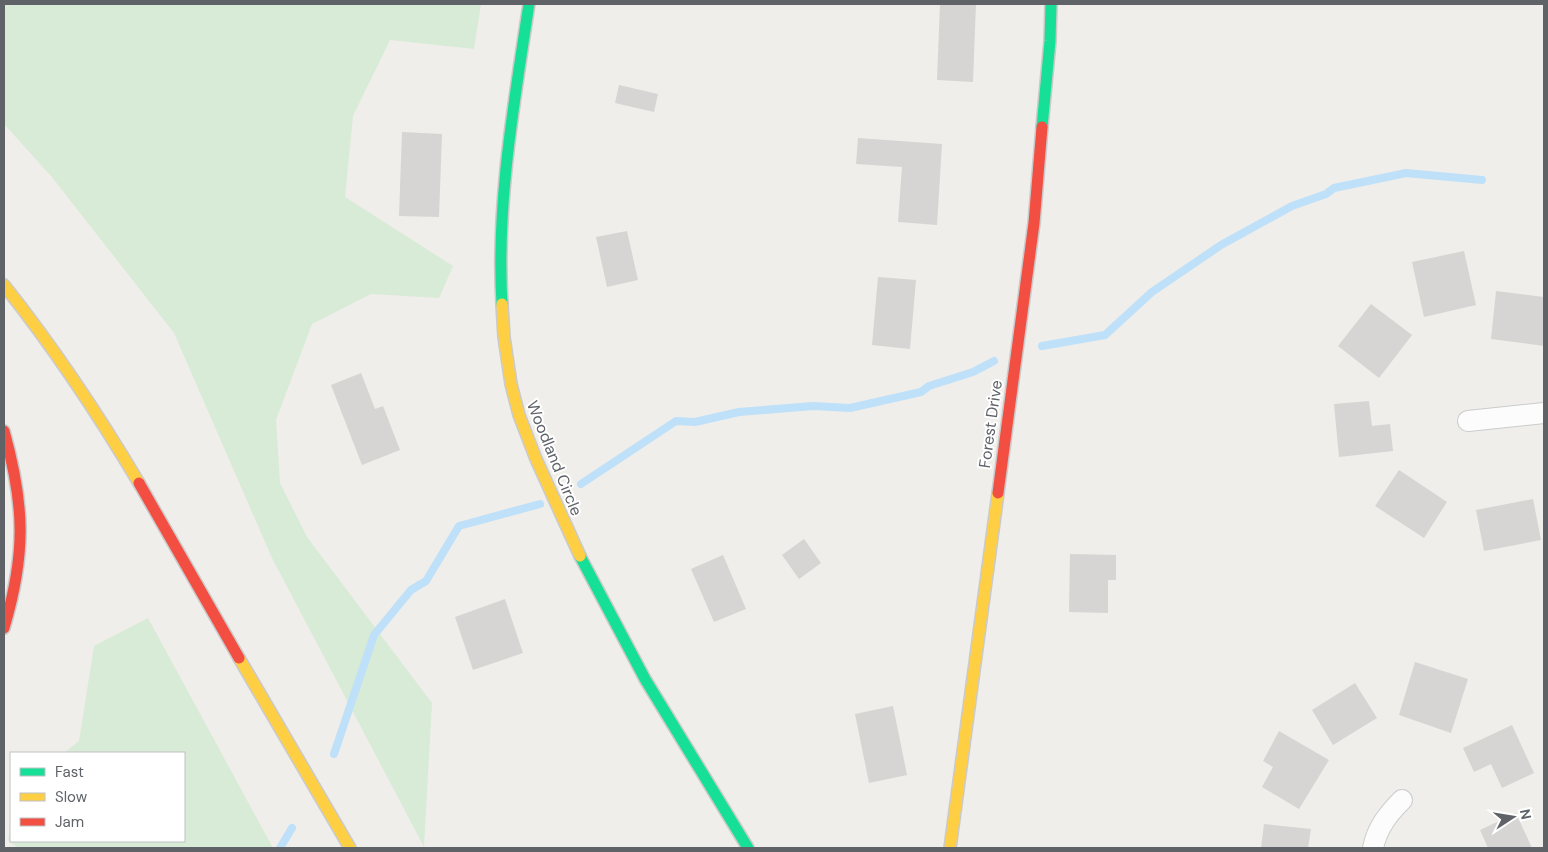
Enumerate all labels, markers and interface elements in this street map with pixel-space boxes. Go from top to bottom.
street label: Forest Drive [974,379,1007,469]
street label: Woodland Circle [522,398,587,519]
legend [10,752,185,842]
text: Fast [55,762,84,782]
text: Slow [55,787,88,807]
north arrow [1488,792,1538,842]
text: N [1516,807,1536,821]
text: Jam [55,812,84,832]

